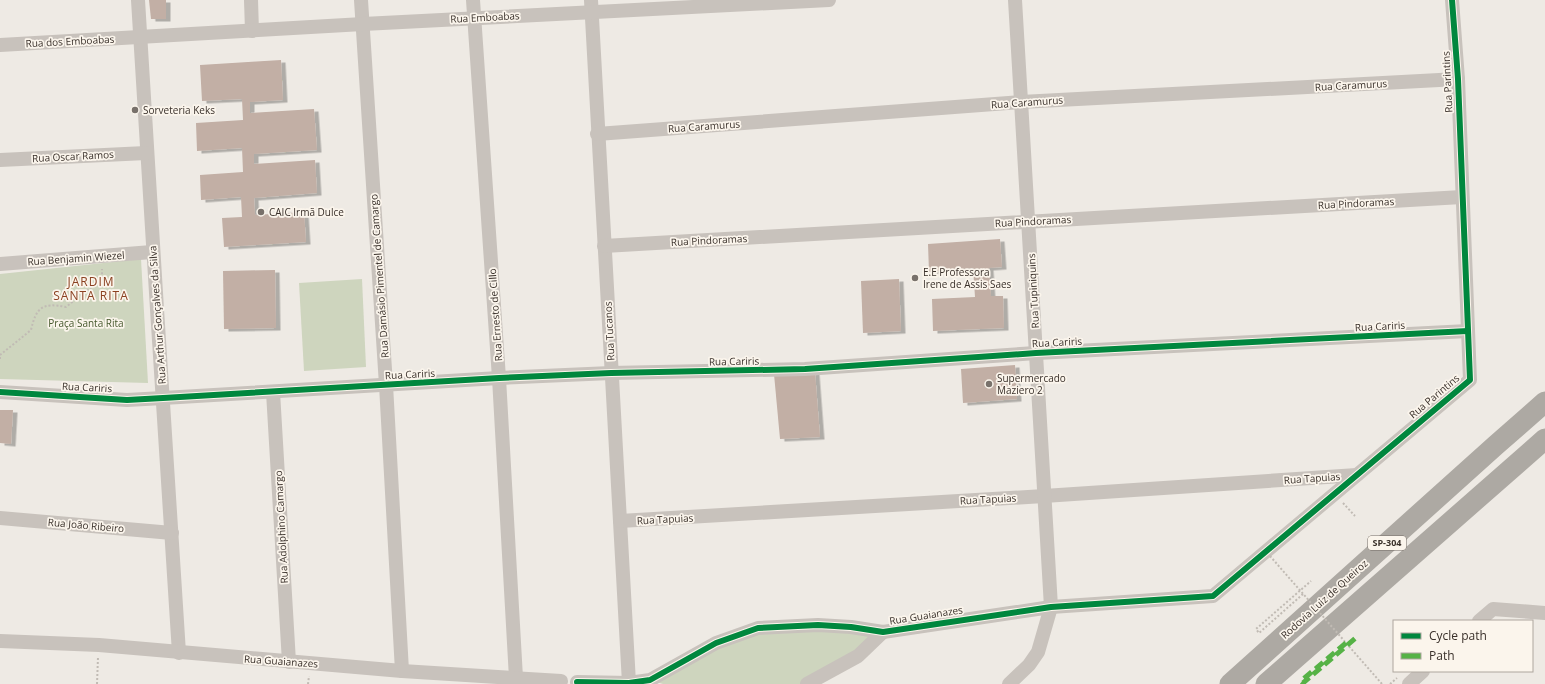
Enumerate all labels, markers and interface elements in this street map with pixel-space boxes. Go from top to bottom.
street label: Rua Emboabas [450,8,520,26]
street label: Rua dos Emboabas [25,32,115,50]
street label: Rua Parintins [1438,51,1456,113]
street label: Rua Caramurus [1315,76,1388,94]
street label: Rua Caramurus [990,92,1064,112]
place label: Sorveteria Keks [143,103,215,117]
marker: Sorveteria Keks [130,105,140,115]
street label: Rua Caramurus [667,116,741,136]
street label: Rua Oscar Ramos [32,147,114,165]
street label: Rua Damásio Pimentel de Camargo [366,194,392,358]
street label: Rua Pindoramas [1317,194,1395,212]
place label: CAIC Irmã Dulce [269,205,344,219]
marker: CAIC Irmã Dulce [256,207,266,217]
street label: Rua Pindoramas [994,212,1072,230]
street label: Rua Pindoramas [670,231,748,249]
street label: Rua Arthur Gonçalves da Silva [145,245,169,385]
street label: Rua Benjamin Wiezel [27,248,125,268]
street label: Rua Tupiniquins [1024,253,1042,329]
place label: E.E Professora Irene de Assis Saes [923,265,1012,291]
street label: Rua Ernesto de Cillo [485,268,505,362]
district label: JARDIM SANTA RITA [53,273,129,304]
marker: E.E Professora Irene de Assis Saes [910,273,920,283]
street label: Rua Tucanos [600,301,618,361]
park label: Praça Santa Rita [48,316,124,330]
street label: Rua Cariris [1355,318,1406,334]
street label: Rua Cariris [1032,334,1083,350]
street label: Rua Cariris [709,354,759,368]
street label: Rua Cariris [385,366,436,382]
place label: Supermercado Maziero 2 [997,371,1066,397]
street label: Rua Parintins [1406,371,1462,421]
street label: Rua Cariris [62,379,113,395]
marker: Supermercado Maziero 2 [984,379,994,389]
street label: Rua Tapuias [1283,469,1341,487]
street label: Rua Adolphino Camargo [271,470,291,584]
street label: Rua Tapuias [959,491,1017,507]
street label: Rua Tapuias [636,511,694,527]
street label: Rua João Ribeiro [47,515,125,535]
road number: SP-304 [1368,536,1406,550]
street label: Rodovia Luiz de Queiroz [1278,556,1371,642]
street label: Rua Guaianazes [888,602,964,628]
legend [1393,620,1533,672]
text: Cycle path [1429,627,1487,644]
text: Path [1429,647,1455,664]
street label: Rua Guaianazes [243,651,319,671]

